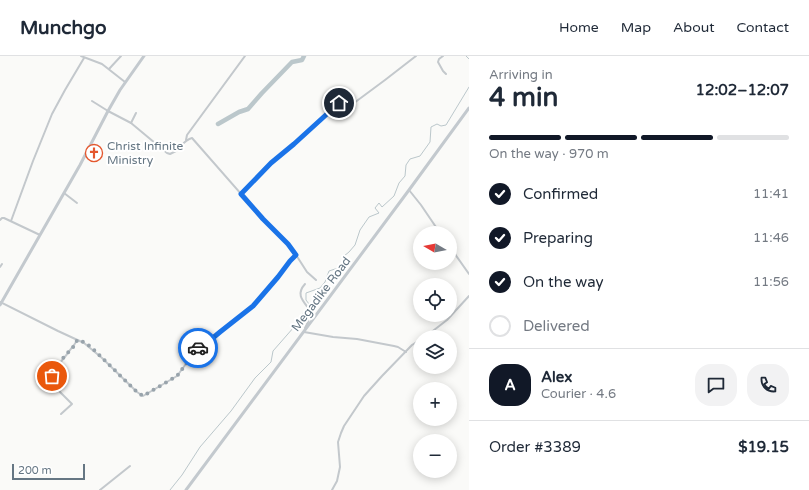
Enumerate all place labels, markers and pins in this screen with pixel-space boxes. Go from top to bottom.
pin [322,86,356,120]
place label: Christ Infinite Ministry [107,139,184,167]
church icon: Christ Infinite Ministry [84,143,104,163]
pin [35,359,69,393]

